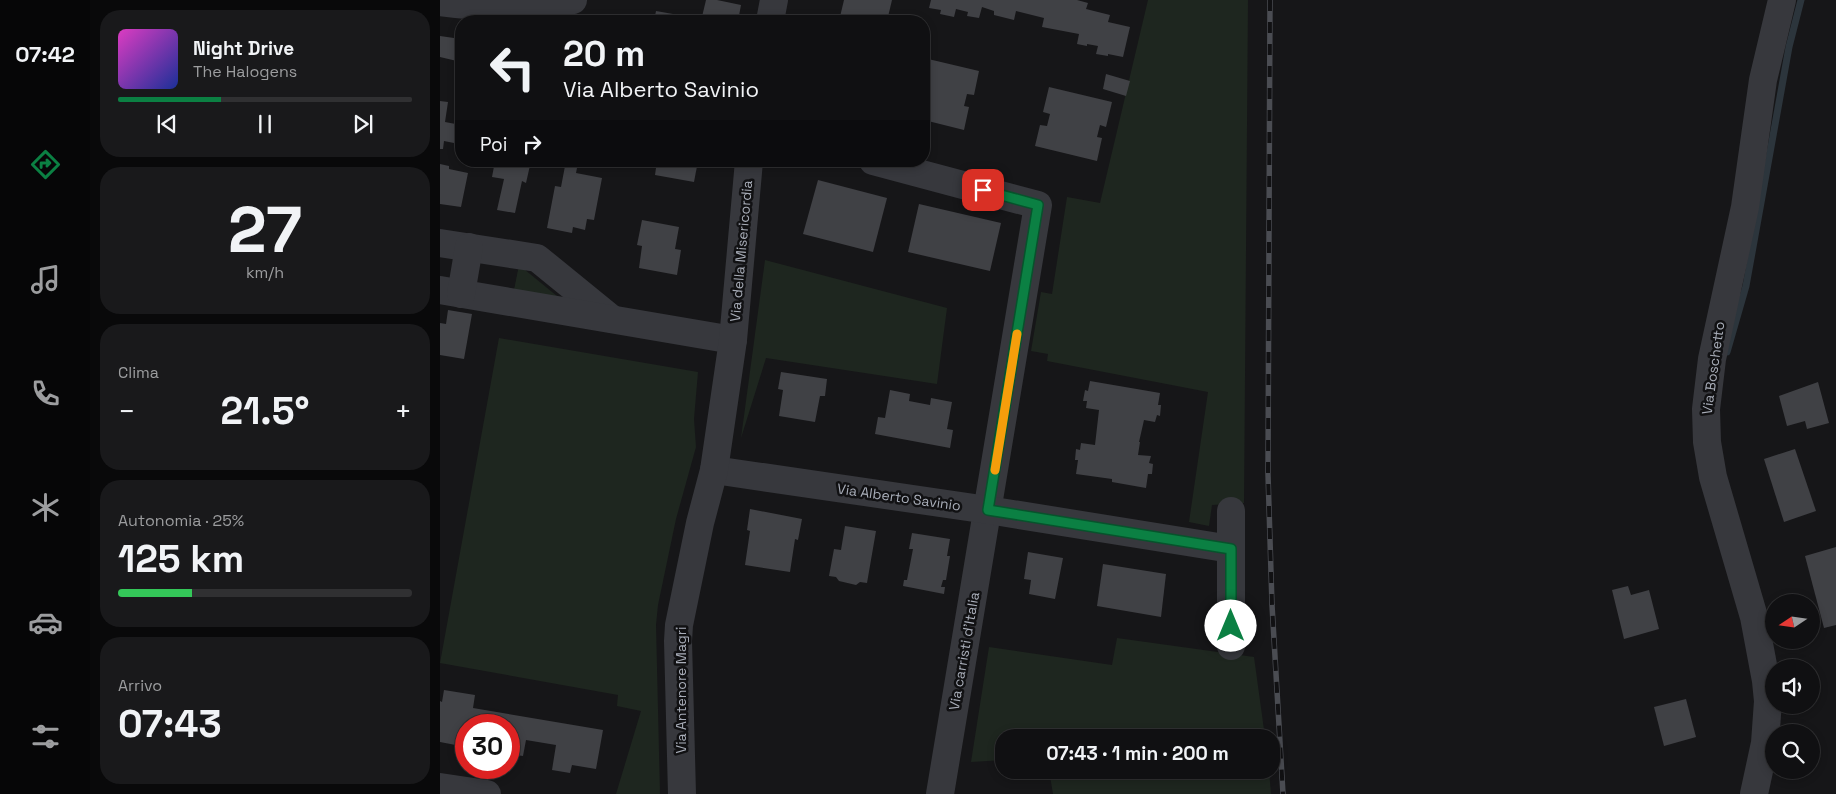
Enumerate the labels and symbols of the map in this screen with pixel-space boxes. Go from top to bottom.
pin [962,169,1004,211]
street label: Via della Misericordia [726,179,756,323]
street label: Via Boschetto [1698,320,1728,416]
street label: Via Alberto Savinio [836,479,962,515]
street label: Via carristi d'Italia [945,590,983,712]
north arrow [1765,594,1820,649]
position arrow [1204,599,1256,651]
street label: Via Antenore Magri [672,626,690,754]
speed limit sign: 30 [455,714,520,779]

